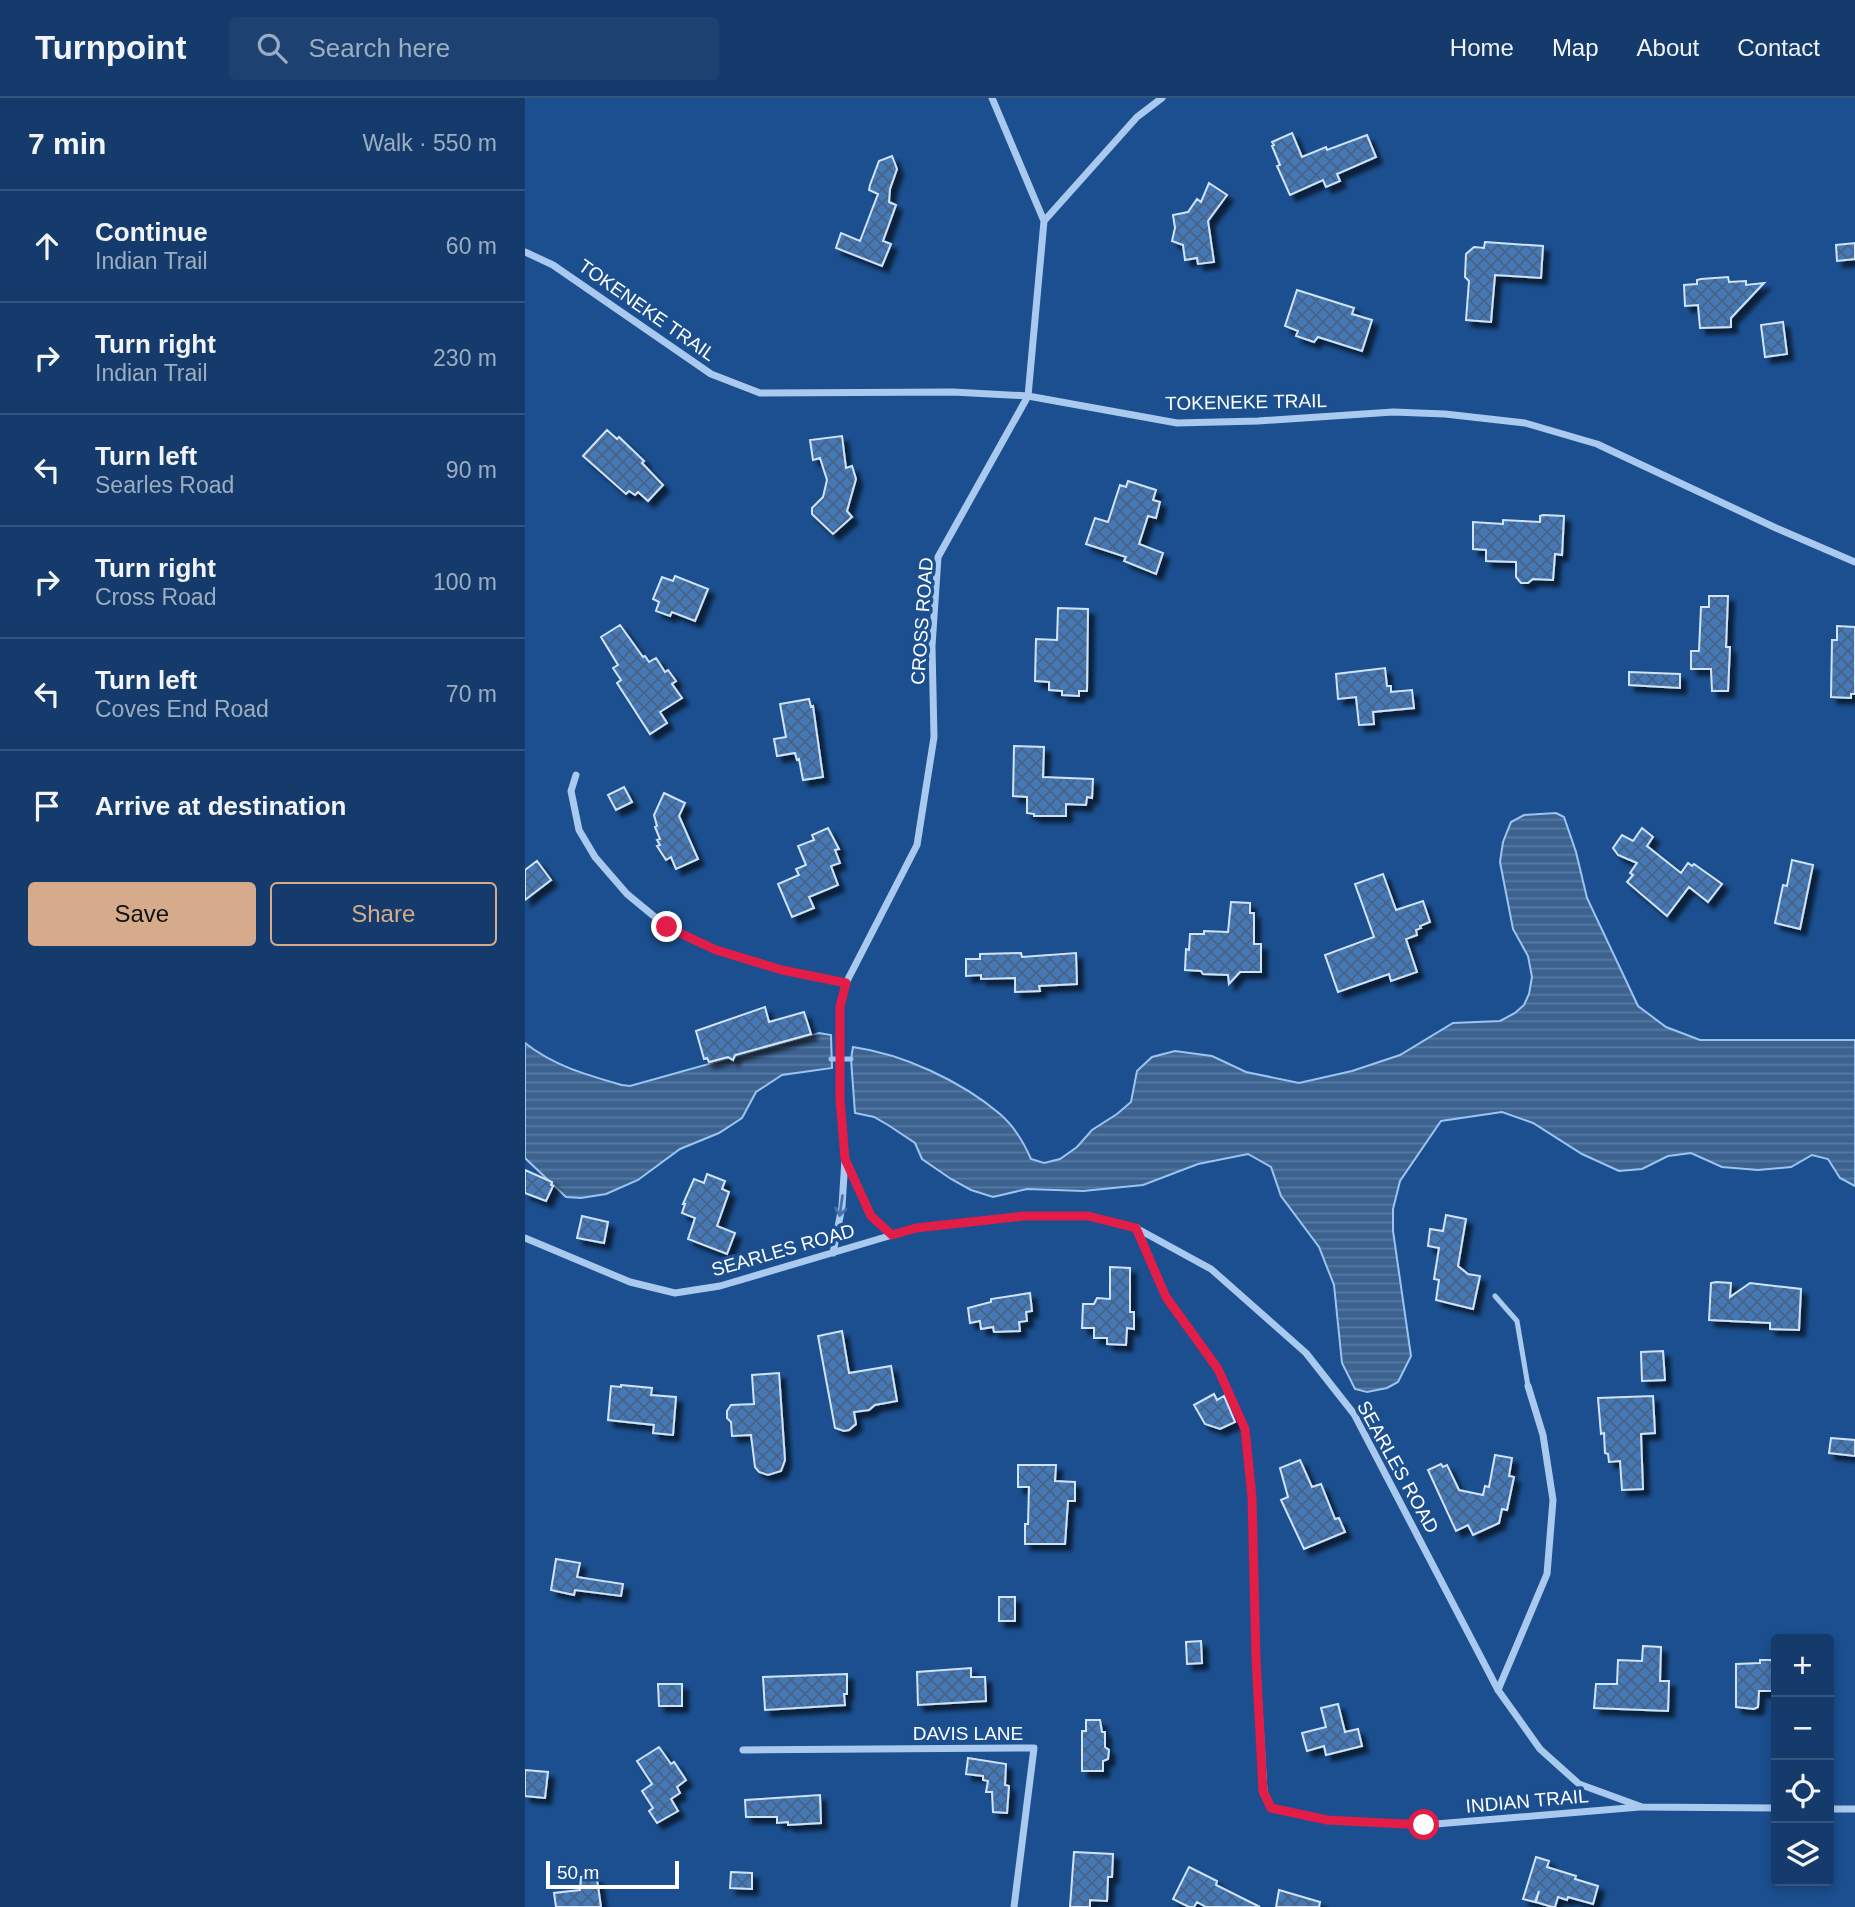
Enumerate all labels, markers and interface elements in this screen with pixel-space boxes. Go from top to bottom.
search box [229,17,719,80]
text: Turnpoint [35,29,187,66]
icon: search [253,29,291,67]
text: Search here [309,33,450,63]
text: Home [1450,34,1514,61]
text: Map [1552,34,1599,61]
text: About [1637,34,1699,61]
text: Contact [1737,34,1820,61]
text: 7 min [28,127,106,160]
text: Walk · 550 m [362,130,497,156]
text: Continue [95,217,208,247]
icon: ahead [28,227,66,265]
text: 60 m [446,233,497,259]
text: Indian Trail [95,248,208,274]
street label: TOKENEKE TRAIL [575,255,719,365]
text: Turn right [95,329,216,359]
icon: right [28,339,66,377]
text: 230 m [433,345,497,371]
text: Indian Trail [95,360,208,386]
street label: TOKENEKE TRAIL [1165,390,1327,414]
text: Turn left [95,441,197,471]
icon: left [28,451,66,489]
text: 90 m [446,457,497,483]
text: Searles Road [95,472,234,498]
text: Turn right [95,553,216,583]
street label: CROSS ROAD [907,557,937,685]
icon: right [28,563,66,601]
text: 100 m [433,569,497,595]
text: Cross Road [95,584,216,610]
text: Turn left [95,665,197,695]
icon: left [28,675,66,713]
text: 70 m [446,681,497,707]
text: Coves End Road [95,696,269,722]
icon: arrive [28,787,66,825]
text: Arrive at destination [95,791,346,821]
button: Save [28,882,256,946]
button: Share [270,882,497,946]
route end [651,911,682,942]
one-way arrow [835,1194,848,1217]
street label: SEARLES ROAD [709,1220,857,1280]
street label: SEARLES ROAD [1353,1397,1443,1537]
map controls [1771,1634,1834,1886]
button: + [1771,1634,1834,1697]
button: − [1771,1697,1834,1760]
street label: DAVIS LANE [913,1723,1023,1744]
button: locate [1771,1760,1834,1823]
street label: INDIAN TRAIL [1465,1785,1589,1817]
route start [1408,1809,1439,1840]
button: layers [1771,1823,1834,1886]
scale bar [546,1858,679,1890]
text: 50 m [557,1862,599,1883]

